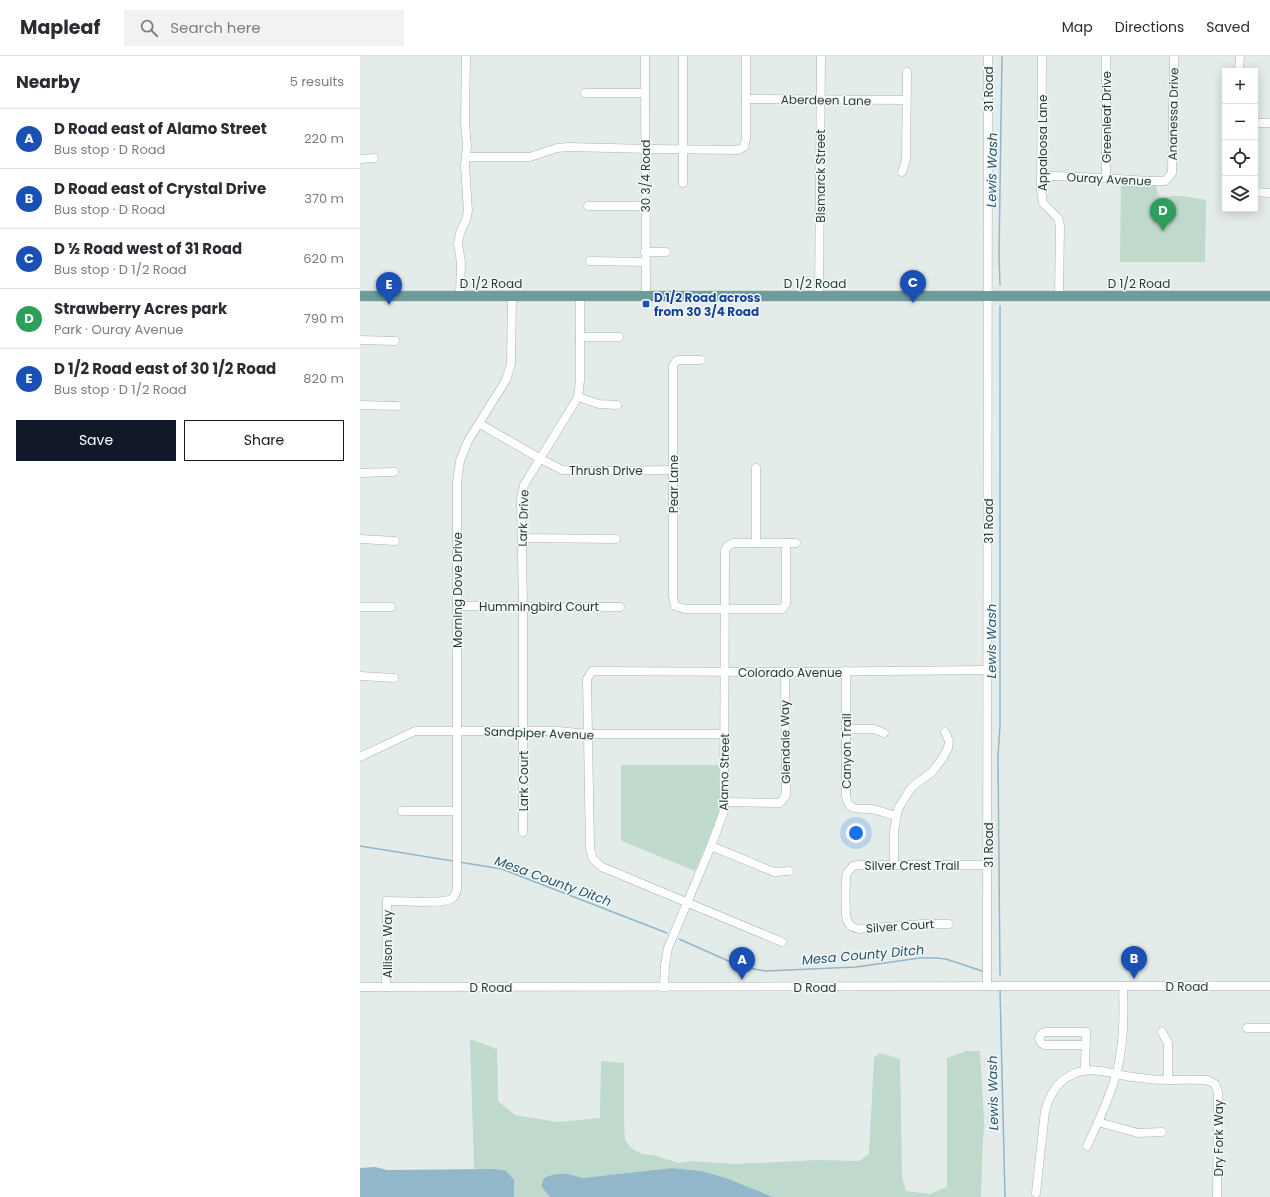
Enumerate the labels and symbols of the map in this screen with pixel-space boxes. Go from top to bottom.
street label: 31 Road [980,66,997,112]
street label: Ananessa Drive [1164,67,1182,161]
street label: Greenleaf Drive [1098,71,1115,163]
street label: Aberdeen Lane [781,91,871,109]
street label: Appaloosa Lane [1034,95,1051,191]
street label: Bismarck Street [812,129,829,223]
water label: Lewis Wash [982,132,1002,208]
street label: 30 3/4 Road [637,140,654,212]
street label: Ouray Avenue [1066,168,1152,190]
pin: D [1150,198,1176,231]
pin: C [900,270,926,303]
pin: E [376,272,402,305]
street label: D 1/2 Road [460,275,522,292]
street label: D 1/2 Road [784,275,846,292]
street label: D 1/2 Road [1108,275,1170,292]
place label: D 1/2 Road across from 30 3/4 Road [654,289,761,320]
marker: D 1/2 Road across from 30 3/4 Road [641,299,651,309]
street label: Pear Lane [665,455,682,513]
street label: Thrush Drive [569,462,643,479]
street label: Lark Drive [514,489,532,547]
street label: 31 Road [980,498,997,544]
street label: Morning Dove Drive [449,532,466,648]
street label: Hummingbird Court [479,598,599,615]
water label: Lewis Wash [982,604,1001,678]
street label: Colorado Avenue [738,664,842,681]
street label: Glendale Way [776,700,794,784]
street label: Canyon Trail [838,713,855,789]
street label: Sandpiper Avenue [484,723,594,743]
street label: Alamo Street [715,733,733,811]
street label: Lark Court [515,751,532,811]
street label: 31 Road [980,822,997,868]
your location [846,823,866,843]
water label: Mesa County Ditch [492,851,614,911]
street label: Silver Crest Trail [865,857,959,874]
street label: Allison Way [379,910,396,978]
street label: Silver Court [865,915,935,937]
water label: Mesa County Ditch [801,940,925,970]
pin: B [1121,946,1147,979]
pin: A [729,947,755,980]
street label: D Road [1166,978,1208,995]
street label: D Road [470,979,512,996]
street label: D Road [794,979,836,996]
water label: Lewis Wash [983,1055,1003,1131]
street label: Dry Fork Way [1210,1099,1227,1177]

